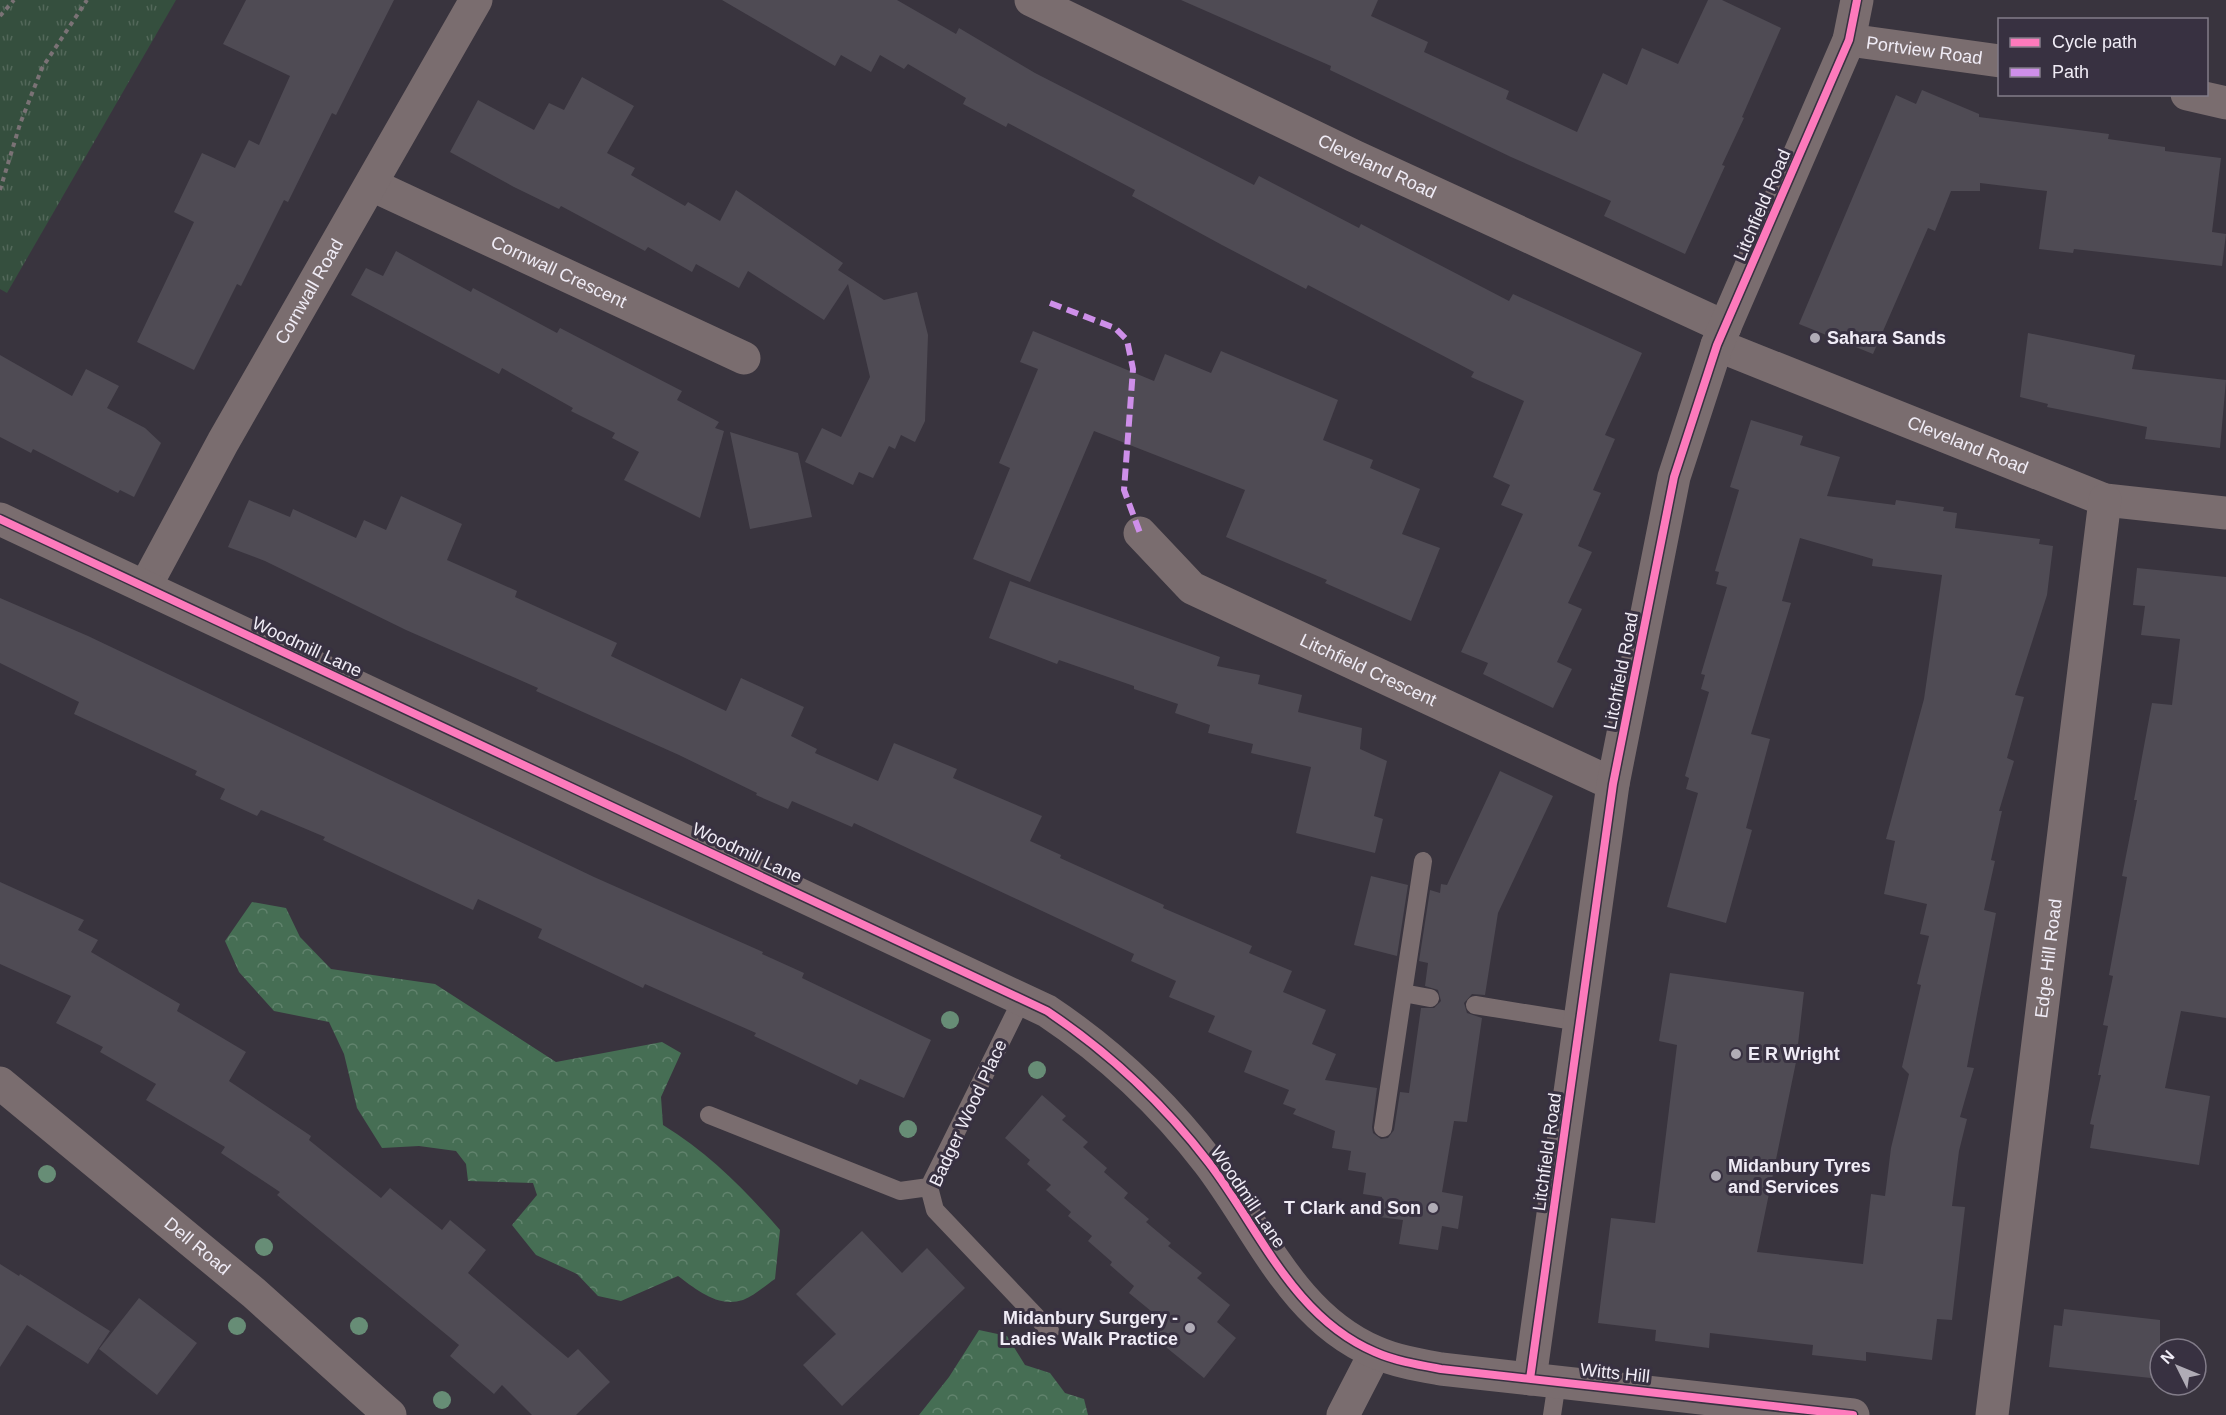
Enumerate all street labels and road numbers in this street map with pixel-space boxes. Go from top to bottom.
street label: Portview Road [1865,32,1984,68]
street label: Cleveland Road [1315,130,1439,202]
street label: Litchfield Road [1730,146,1794,264]
street label: Cornwall Crescent [488,232,630,312]
street label: Cornwall Road [271,235,347,348]
street label: Cleveland Road [1905,412,2031,478]
street label: Litchfield Road [1600,611,1642,731]
street label: Woodmill Lane [249,613,365,681]
street label: Litchfield Crescent [1297,630,1440,710]
street label: Woodmill Lane [689,819,805,887]
street label: Edge Hill Road [2031,898,2066,1019]
street label: Badger Wood Place [925,1036,1011,1190]
street label: Litchfield Road [1529,1092,1565,1212]
street label: Woodmill Lane [1207,1142,1289,1252]
street label: Dell Road [160,1213,234,1279]
street label: Witts Hill [1579,1359,1651,1387]

